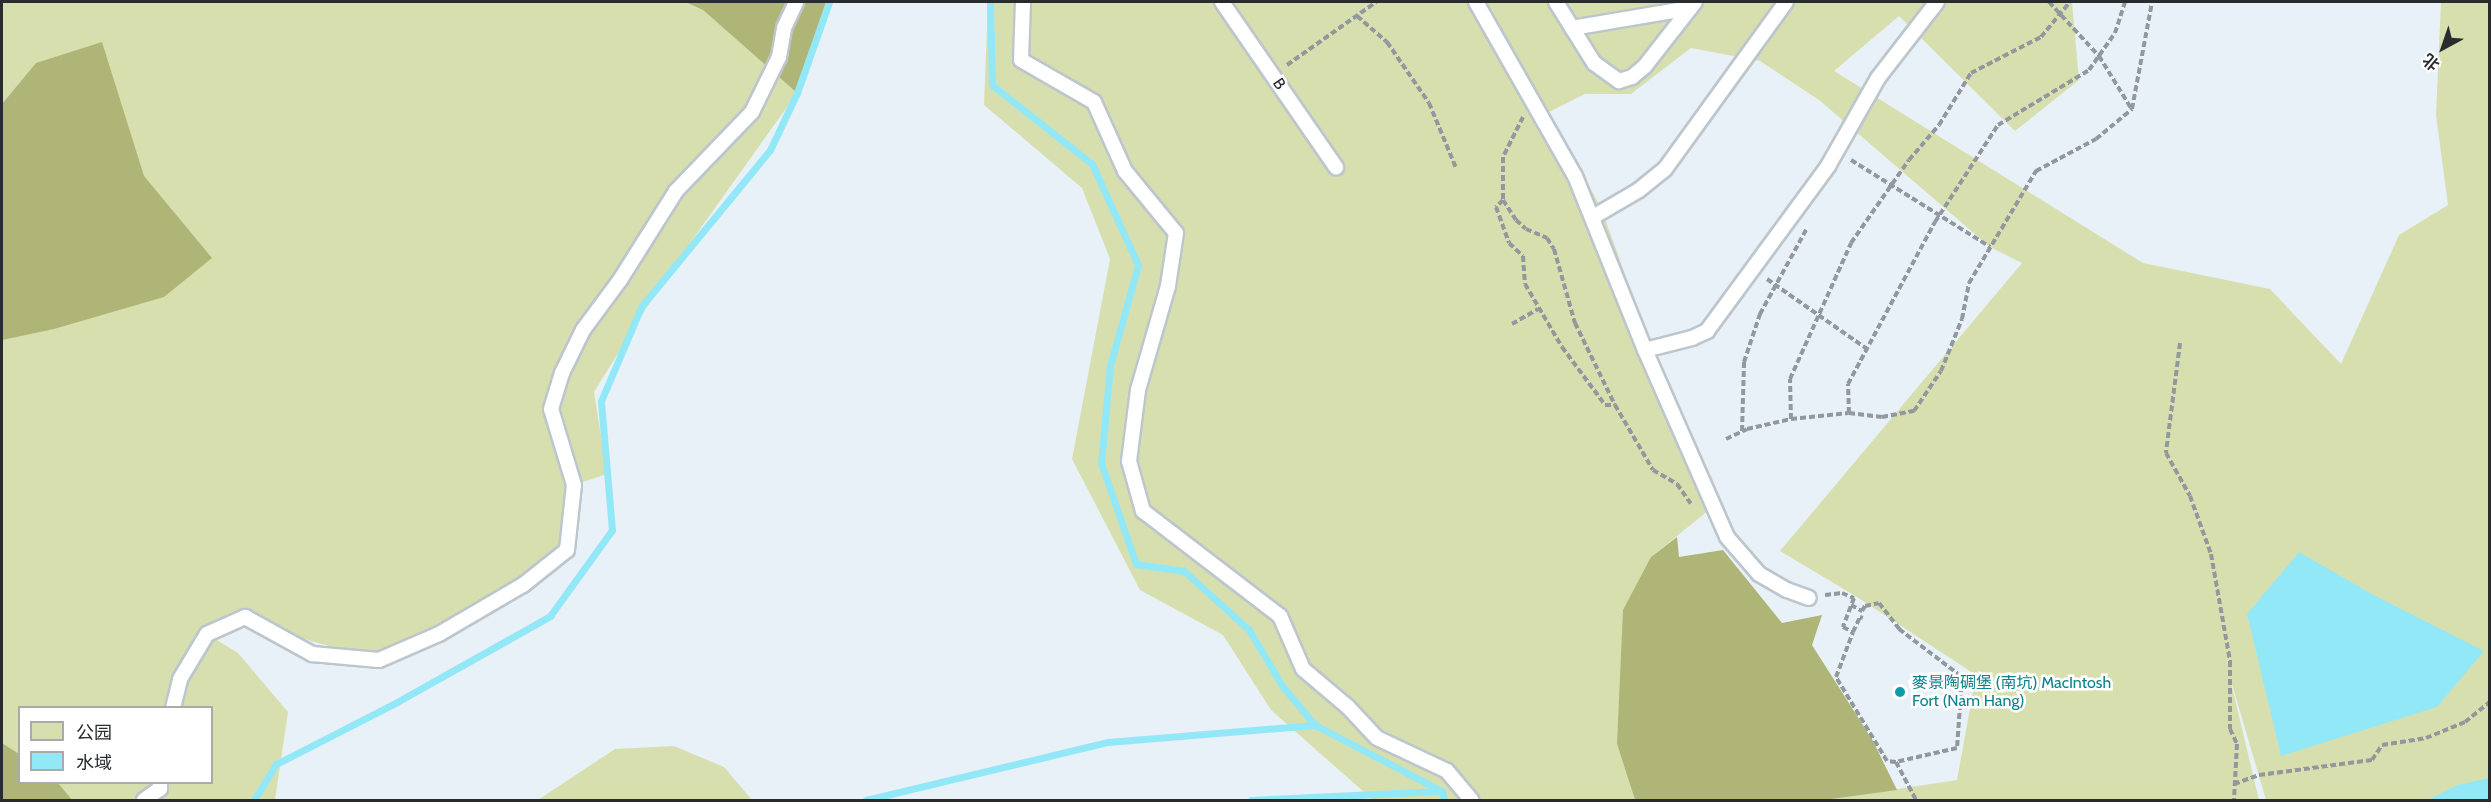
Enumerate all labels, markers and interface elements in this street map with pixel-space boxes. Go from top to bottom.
north arrow [2413,18,2473,78]
text: 北 [2419,50,2443,75]
street label: B [1268,75,1290,93]
place label: 麥景陶碉堡 (南坑) MacIntosh Fort (Nam Hang) [1912,673,2111,711]
marker: 麥景陶碉堡 (南坑) MacIntosh Fort (Nam Hang) [1893,685,1907,699]
legend [18,706,213,784]
text: 公园 [76,722,112,744]
text: 水域 [76,752,112,774]

